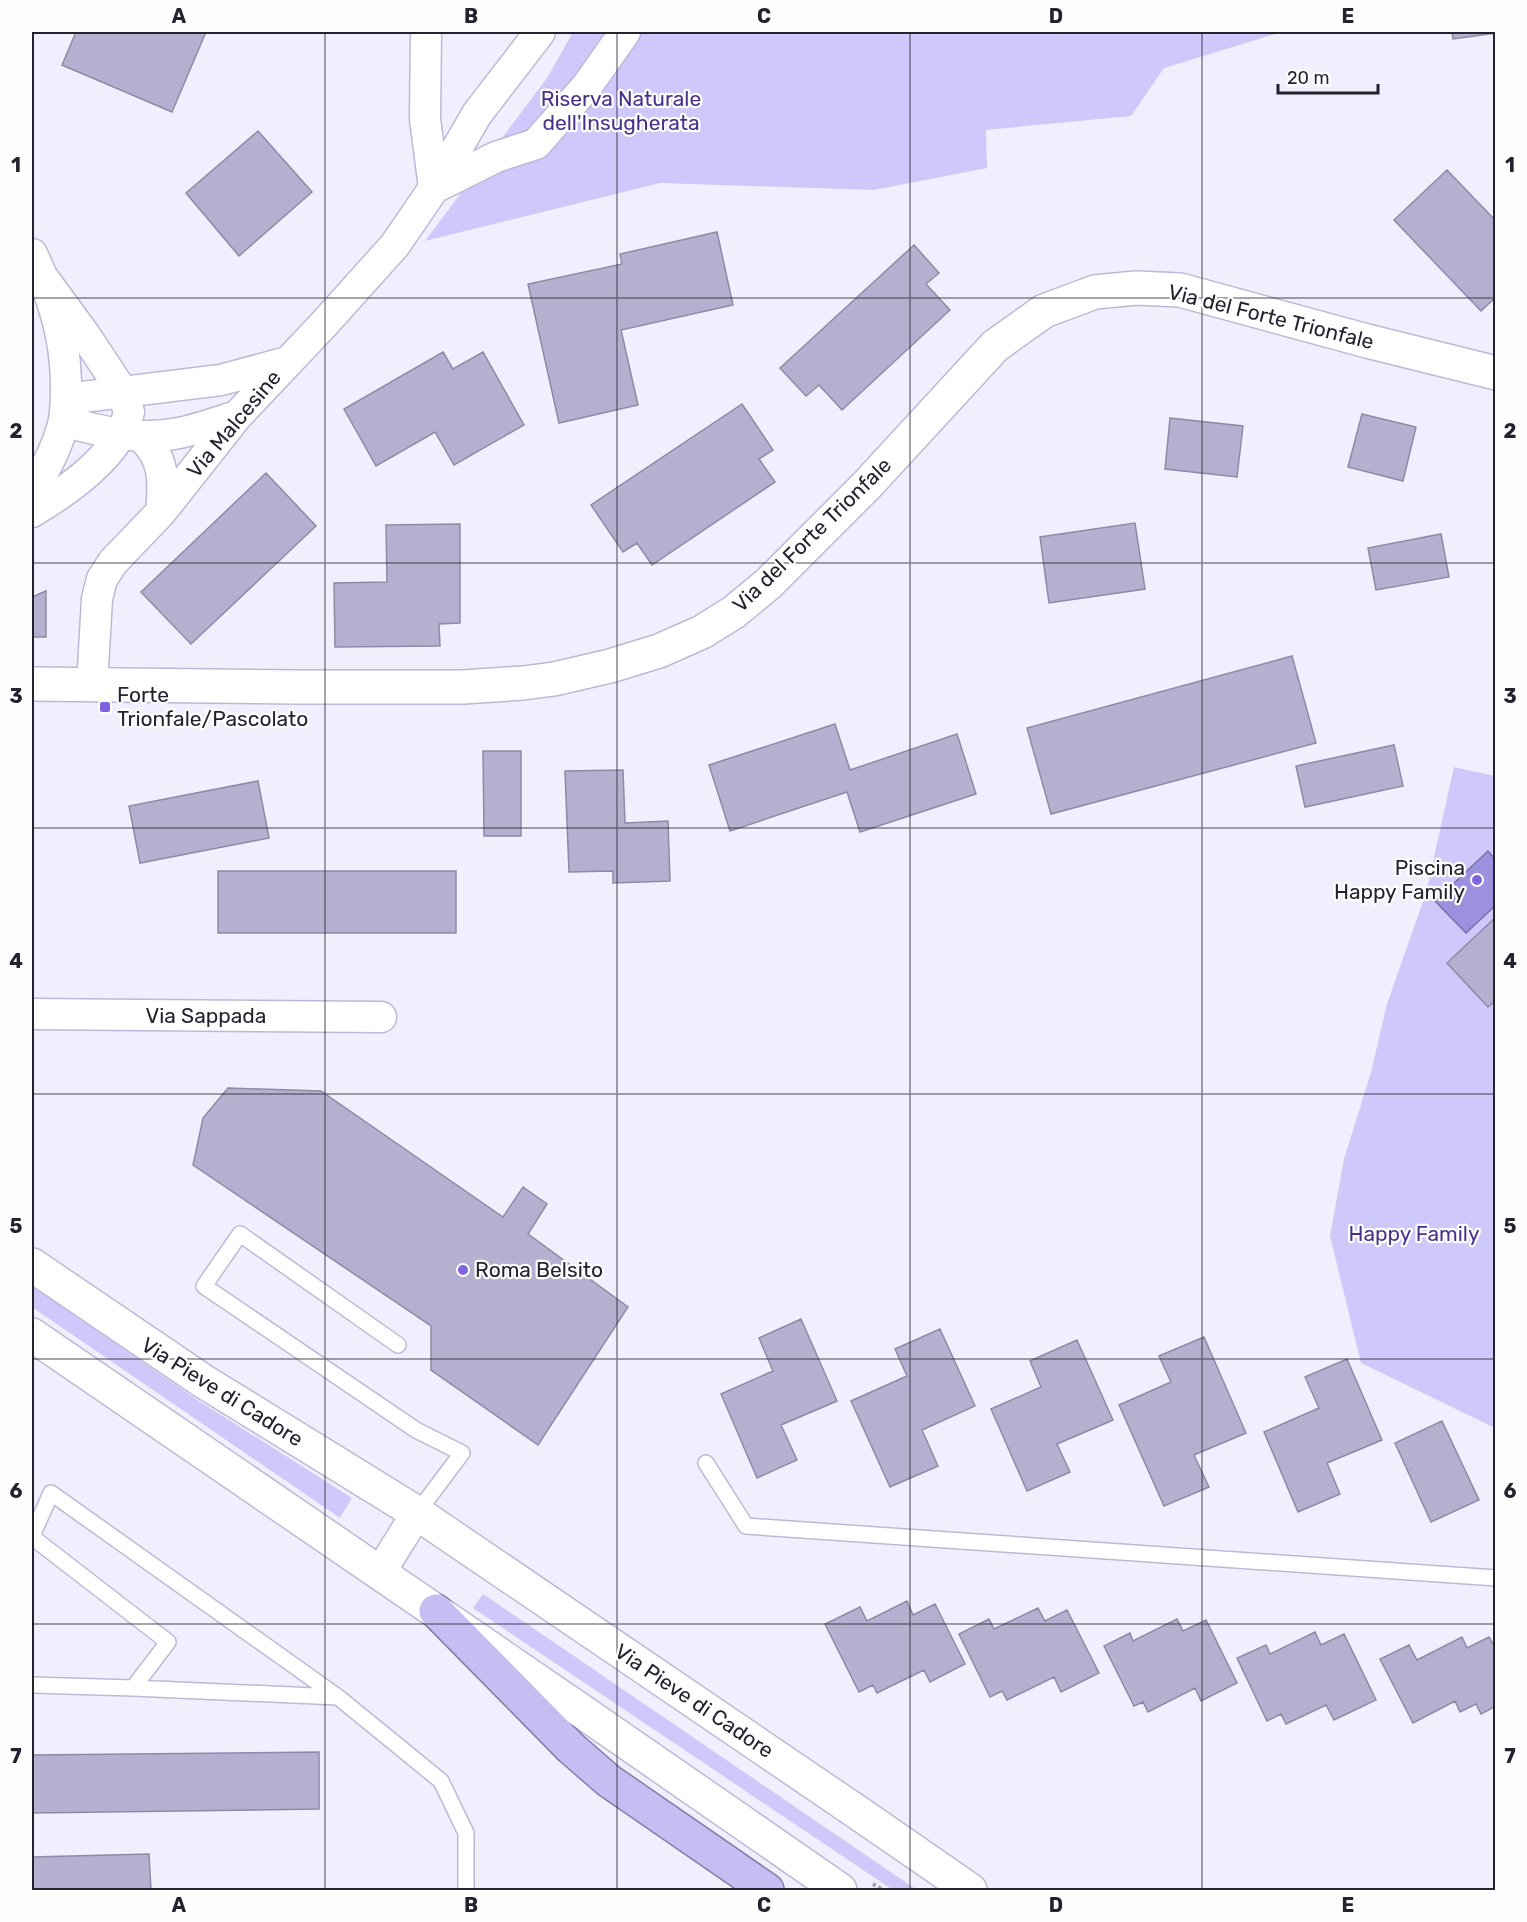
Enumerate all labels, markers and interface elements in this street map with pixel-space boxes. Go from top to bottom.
text: A [172,4,187,28]
text: B [464,4,478,28]
text: C [757,4,771,28]
text: D [1049,4,1063,28]
text: E [1342,4,1354,28]
scale bar [1278,57,1378,95]
text: 20 m [1287,67,1329,89]
park label: Riserva Naturale dell'Insugherata [541,86,701,135]
text: 1 [11,153,21,177]
text: 1 [1505,153,1515,177]
street label: Via del Forte Trionfale [1166,279,1377,354]
street label: Via Malcesine [181,365,286,482]
text: 2 [10,419,23,443]
text: 2 [1504,419,1517,443]
street label: Via del Forte Trionfale [727,452,896,617]
place label: Forte Trionfale/Pascolato [117,682,308,731]
text: 3 [9,684,23,708]
text: 3 [1503,684,1517,708]
marker: Forte Trionfale/Pascolato [98,700,112,714]
place label: Piscina Happy Family [1334,855,1465,904]
marker: Piscina Happy Family [1470,873,1484,887]
text: 4 [9,949,23,973]
text: 4 [1503,949,1517,973]
street label: Via Sappada [146,1003,266,1028]
text: 5 [10,1214,23,1238]
text: 5 [1504,1214,1517,1238]
park label: Happy Family [1348,1221,1480,1246]
place label: Roma Belsito [475,1257,603,1282]
marker: Roma Belsito [456,1263,470,1277]
street label: Via Pieve di Cadore [137,1332,308,1451]
text: 6 [9,1479,23,1503]
text: 6 [1503,1479,1517,1503]
street label: Via Pieve di Cadore [610,1638,778,1763]
text: 7 [10,1744,22,1768]
text: 7 [1504,1744,1516,1768]
text: A [172,1893,187,1917]
text: B [464,1893,478,1917]
text: C [757,1893,771,1917]
text: D [1049,1893,1063,1917]
text: E [1342,1893,1354,1917]

